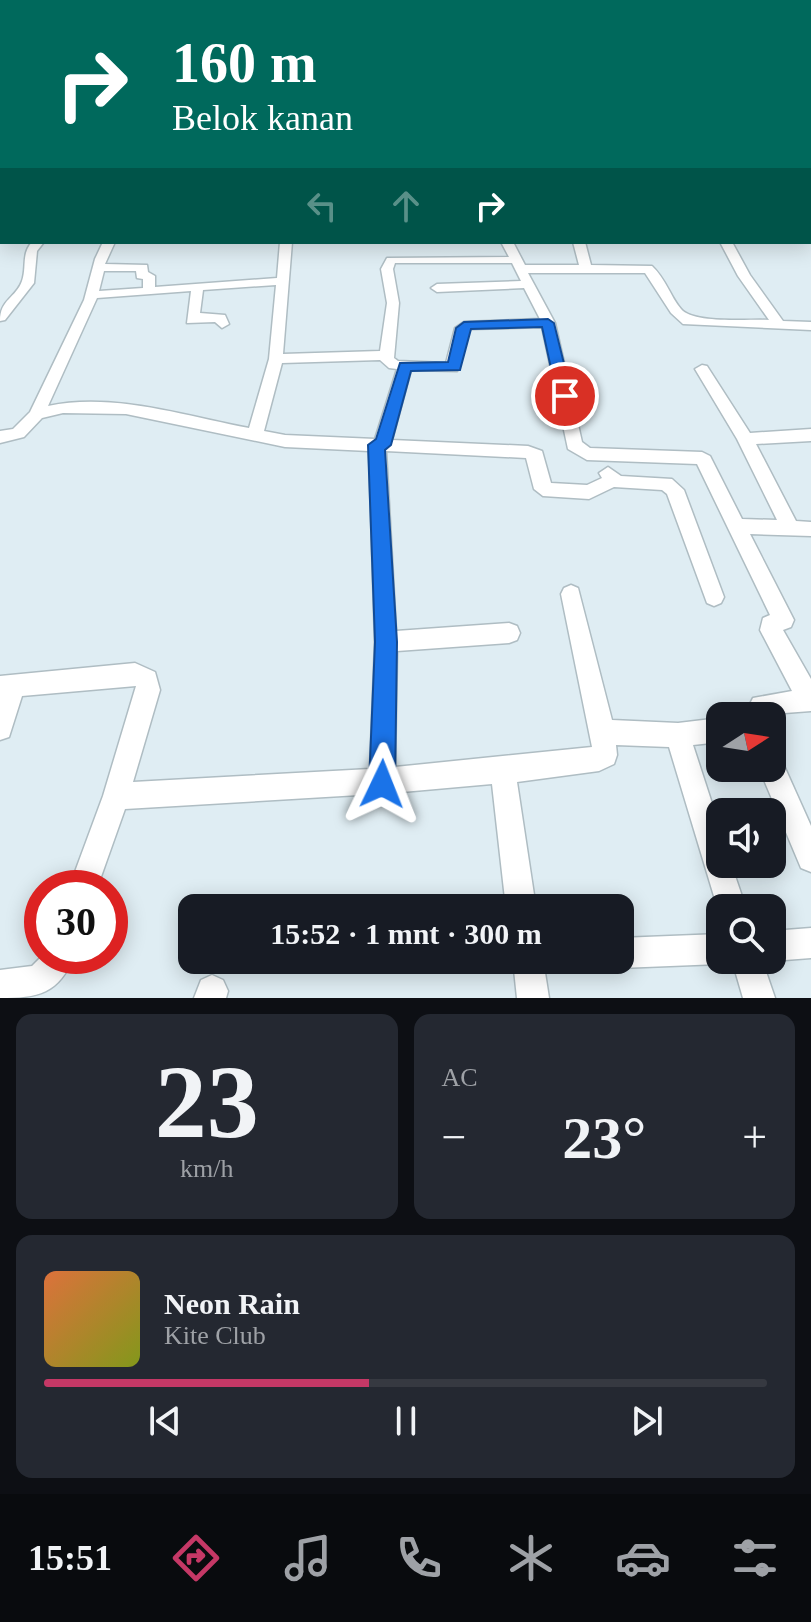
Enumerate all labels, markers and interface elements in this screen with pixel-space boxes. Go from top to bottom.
icon: right [40,32,144,136]
text: 160 m [172,32,317,94]
text: Belok kanan [172,98,353,138]
icon: left [300,184,344,228]
icon: ahead [384,184,428,228]
icon: right [468,184,512,228]
pin [531,362,599,430]
icon: arrive [543,374,587,418]
north arrow [706,702,786,782]
map controls [706,702,786,974]
position arrow [340,742,424,826]
button: sound [706,798,786,878]
speed limit sign: 30 [24,870,128,974]
button: search [706,894,786,974]
text: 15:52 · 1 mnt · 300 m [270,917,542,950]
text: 23 [155,1044,259,1159]
text: AC [442,1063,478,1092]
text: 23° [562,1105,646,1171]
text: − [442,1113,466,1162]
text: + [742,1113,767,1162]
text: km/h [180,1154,233,1183]
text: Neon Rain [164,1287,300,1320]
text: Kite Club [164,1321,266,1350]
icon: previous [143,1399,187,1443]
icon: pause [384,1399,428,1443]
icon: next [625,1399,669,1443]
icon: directions [168,1530,224,1586]
icon: music [280,1530,336,1586]
icon: phone [391,1530,447,1586]
icon: climate [503,1530,559,1586]
icon: car [615,1530,671,1586]
icon: filters [727,1530,783,1586]
text: 15:51 [28,1538,112,1578]

